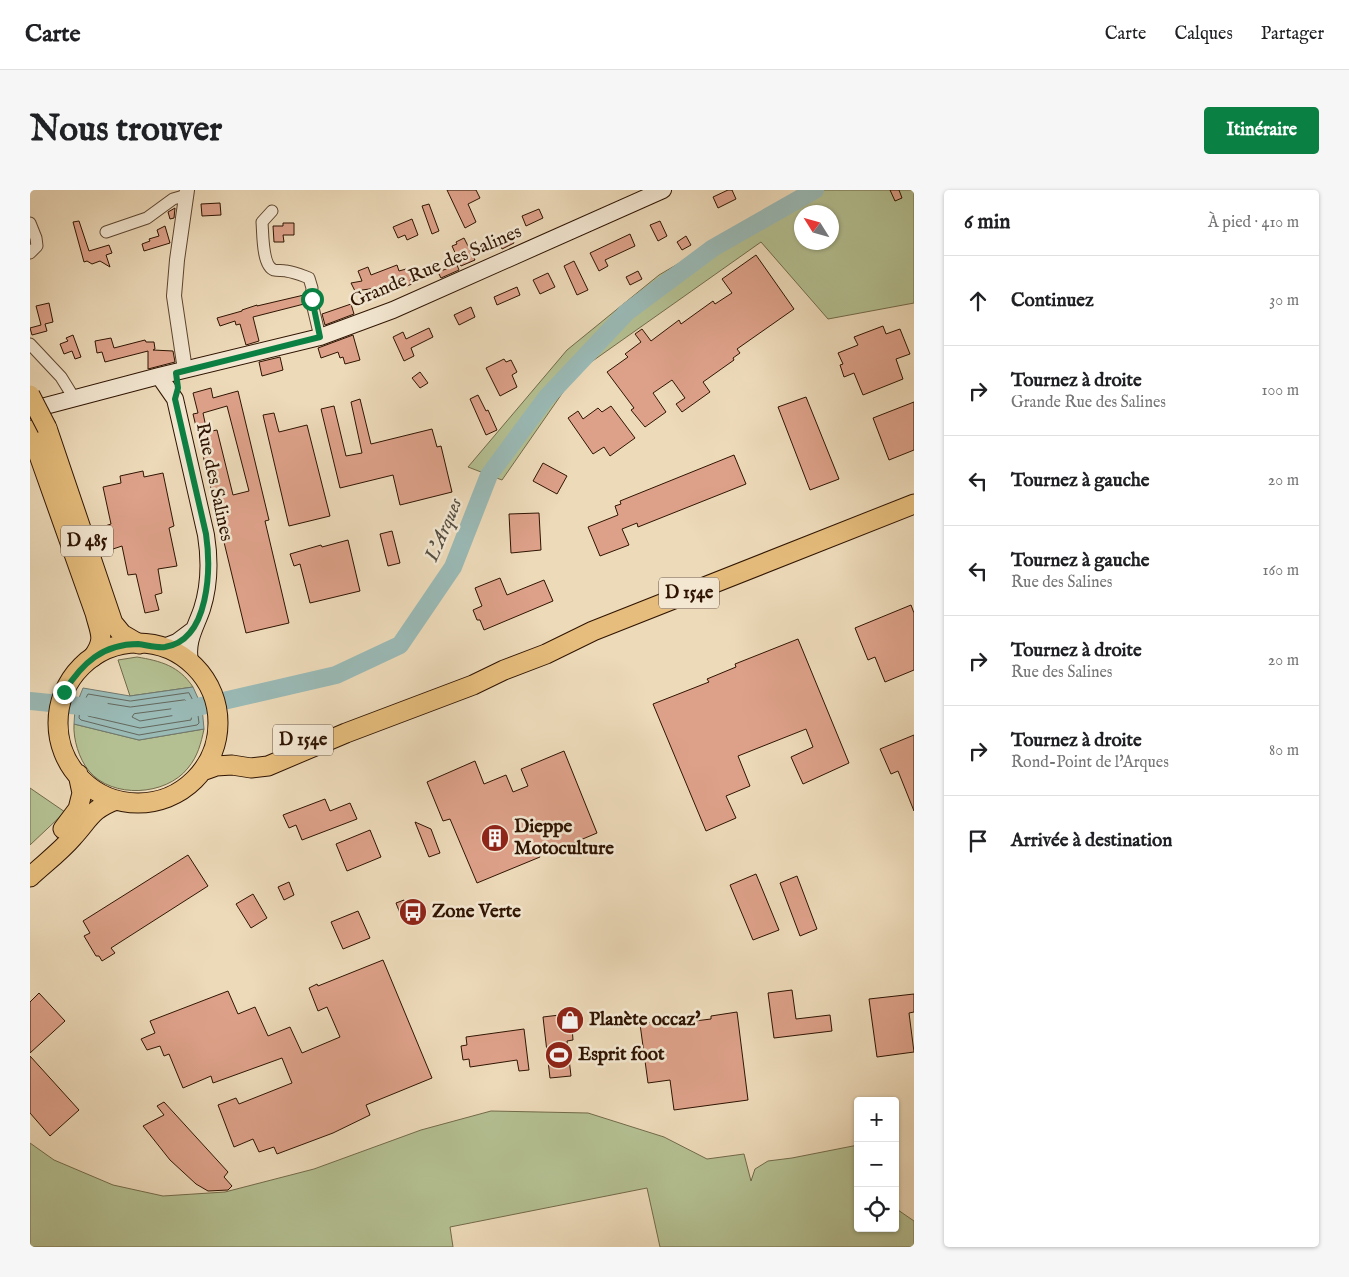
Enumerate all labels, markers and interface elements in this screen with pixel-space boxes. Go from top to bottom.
text: Carte [25,19,81,50]
text: Carte [1105,23,1146,46]
text: Calques [1174,23,1233,46]
text: Partager [1261,23,1324,46]
button: Itinéraire [1204,107,1319,154]
text: Nous trouver [30,108,222,153]
north arrow [794,205,839,250]
text: 6 min [964,209,1010,236]
text: À pied · 410 m [1208,213,1299,233]
street label: Grande Rue des Salines [347,220,525,314]
icon: ahead [964,287,992,315]
route start [301,288,324,311]
text: Continuez [1011,289,1094,313]
text: 30 m [1269,291,1299,311]
text: Tournez à droite [1011,369,1142,393]
icon: right [964,377,992,405]
text: 100 m [1262,381,1299,401]
text: Grande Rue des Salines [1011,393,1166,413]
street label: Rue des Salines [190,421,238,543]
icon: left [964,467,992,495]
text: Tournez à gauche [1011,469,1150,493]
text: 20 m [1268,471,1299,491]
water label: L'Arques [419,494,469,566]
road number: D 485 [61,526,113,556]
text: Tournez à gauche [1011,549,1150,573]
icon: left [964,557,992,585]
text: 160 m [1263,561,1299,581]
text: Rue des Salines [1011,573,1113,593]
road number: D 154e [659,578,719,608]
text: Tournez à droite [1011,639,1142,663]
icon: right [964,647,992,675]
text: 20 m [1268,651,1299,671]
text: Rue des Salines [1011,663,1113,683]
route end [53,681,76,704]
road number: D 154e [273,724,333,756]
text: Tournez à droite [1011,729,1142,753]
icon: right [964,737,992,765]
text: 80 m [1269,741,1299,761]
text: Rond-Point de l'Arques [1011,753,1169,773]
place label: Dieppe Motoculture [514,815,614,861]
building icon: Dieppe Motoculture [480,823,510,853]
icon: arrive [964,827,992,855]
text: Arrivée à destination [1011,829,1172,853]
bus stop icon: Zone Verte [398,897,428,927]
place label: Zone Verte [432,900,521,924]
shop icon: Planète occaz' [555,1005,585,1035]
place label: Planète occaz' [589,1008,700,1032]
sports icon: Esprit foot [544,1040,574,1070]
place label: Esprit foot [578,1043,665,1067]
map controls [854,1097,899,1232]
button: + [854,1097,899,1142]
button: − [854,1142,899,1187]
button: locate [854,1187,899,1232]

